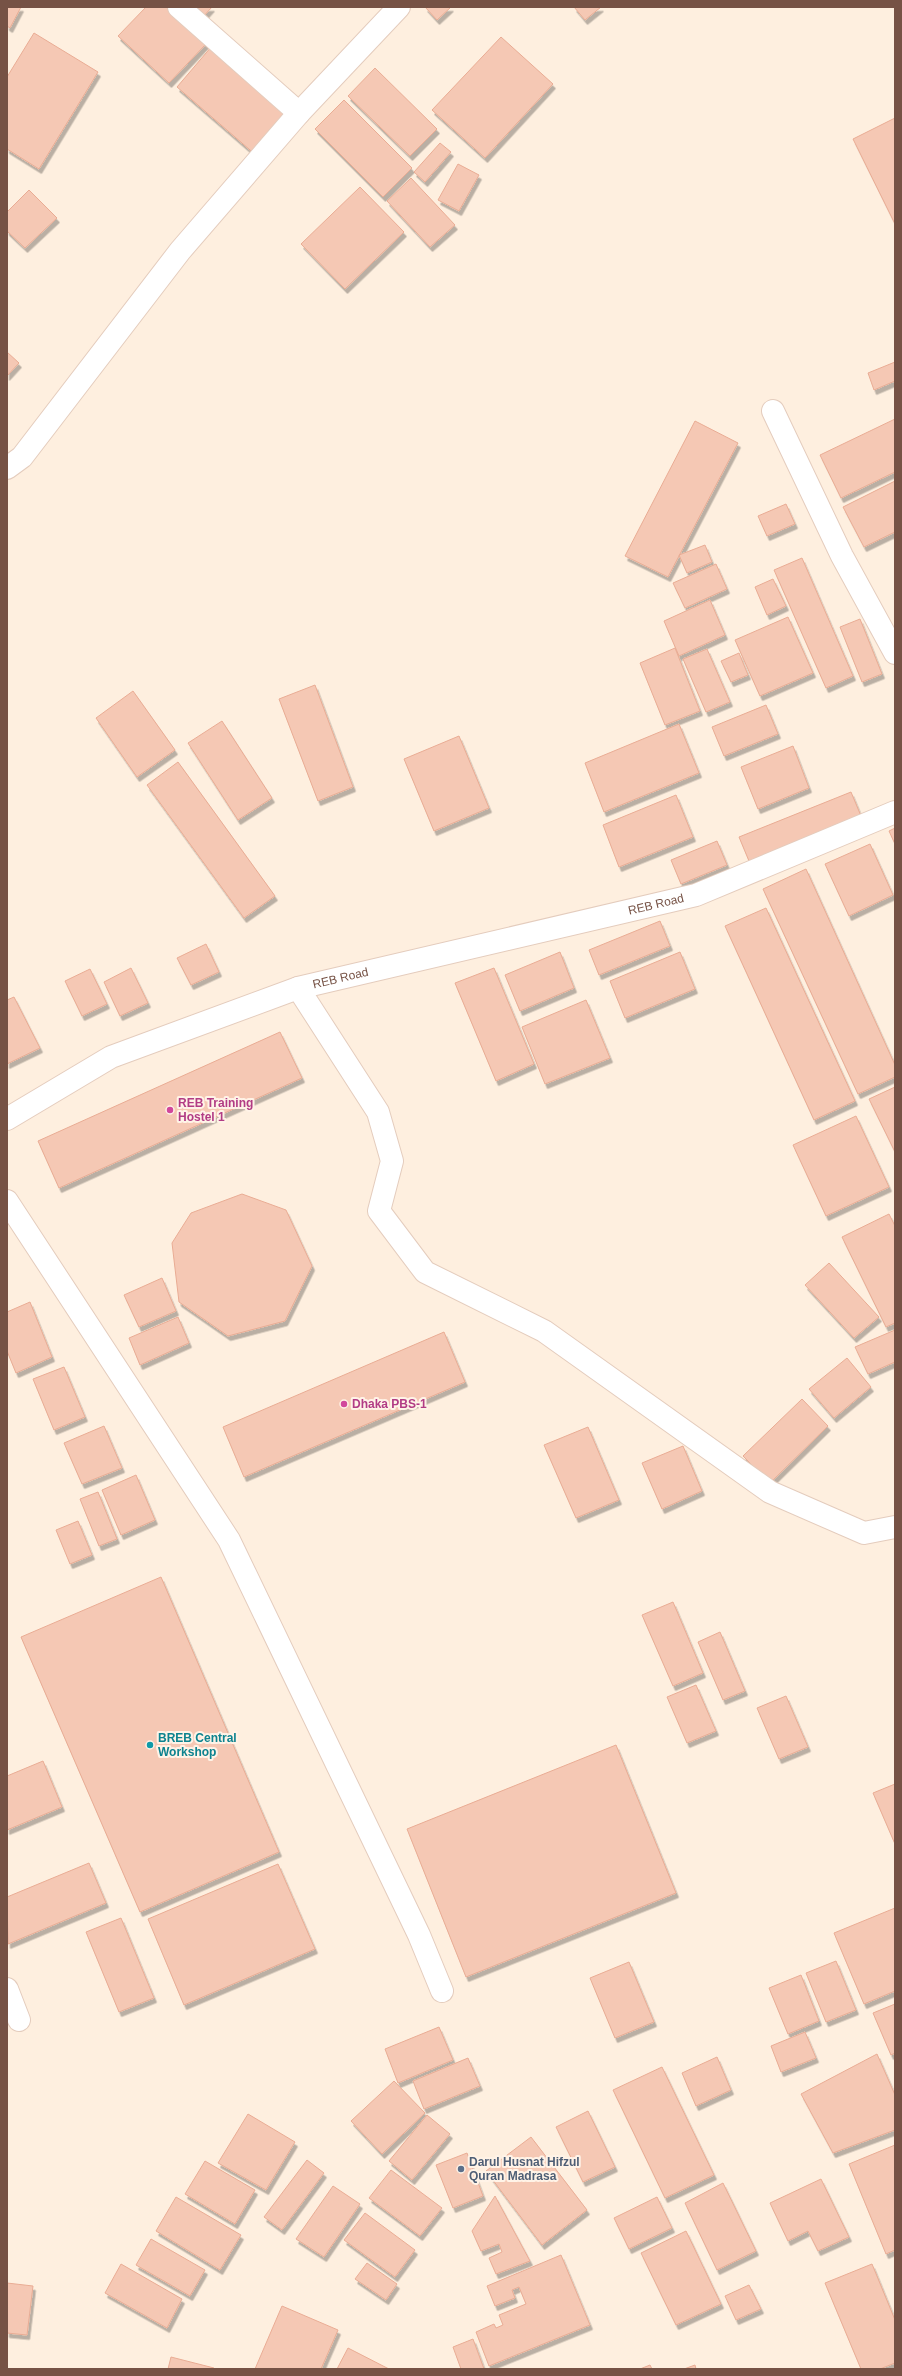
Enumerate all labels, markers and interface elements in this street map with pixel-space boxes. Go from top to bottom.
street label: REB Road [627,891,685,918]
street label: REB Road [311,965,370,991]
place label: REB Training Hostel 1 [178,1096,253,1124]
marker: REB Training Hostel 1 [165,1105,175,1115]
place label: Dhaka PBS-1 [352,1397,427,1411]
marker: Dhaka PBS-1 [339,1399,349,1409]
place label: BREB Central Workshop [158,1731,237,1759]
marker: BREB Central Workshop [145,1740,155,1750]
place label: Darul Husnat Hifzul Quran Madrasa [469,2155,580,2183]
marker: Darul Husnat Hifzul Quran Madrasa [456,2164,466,2174]

